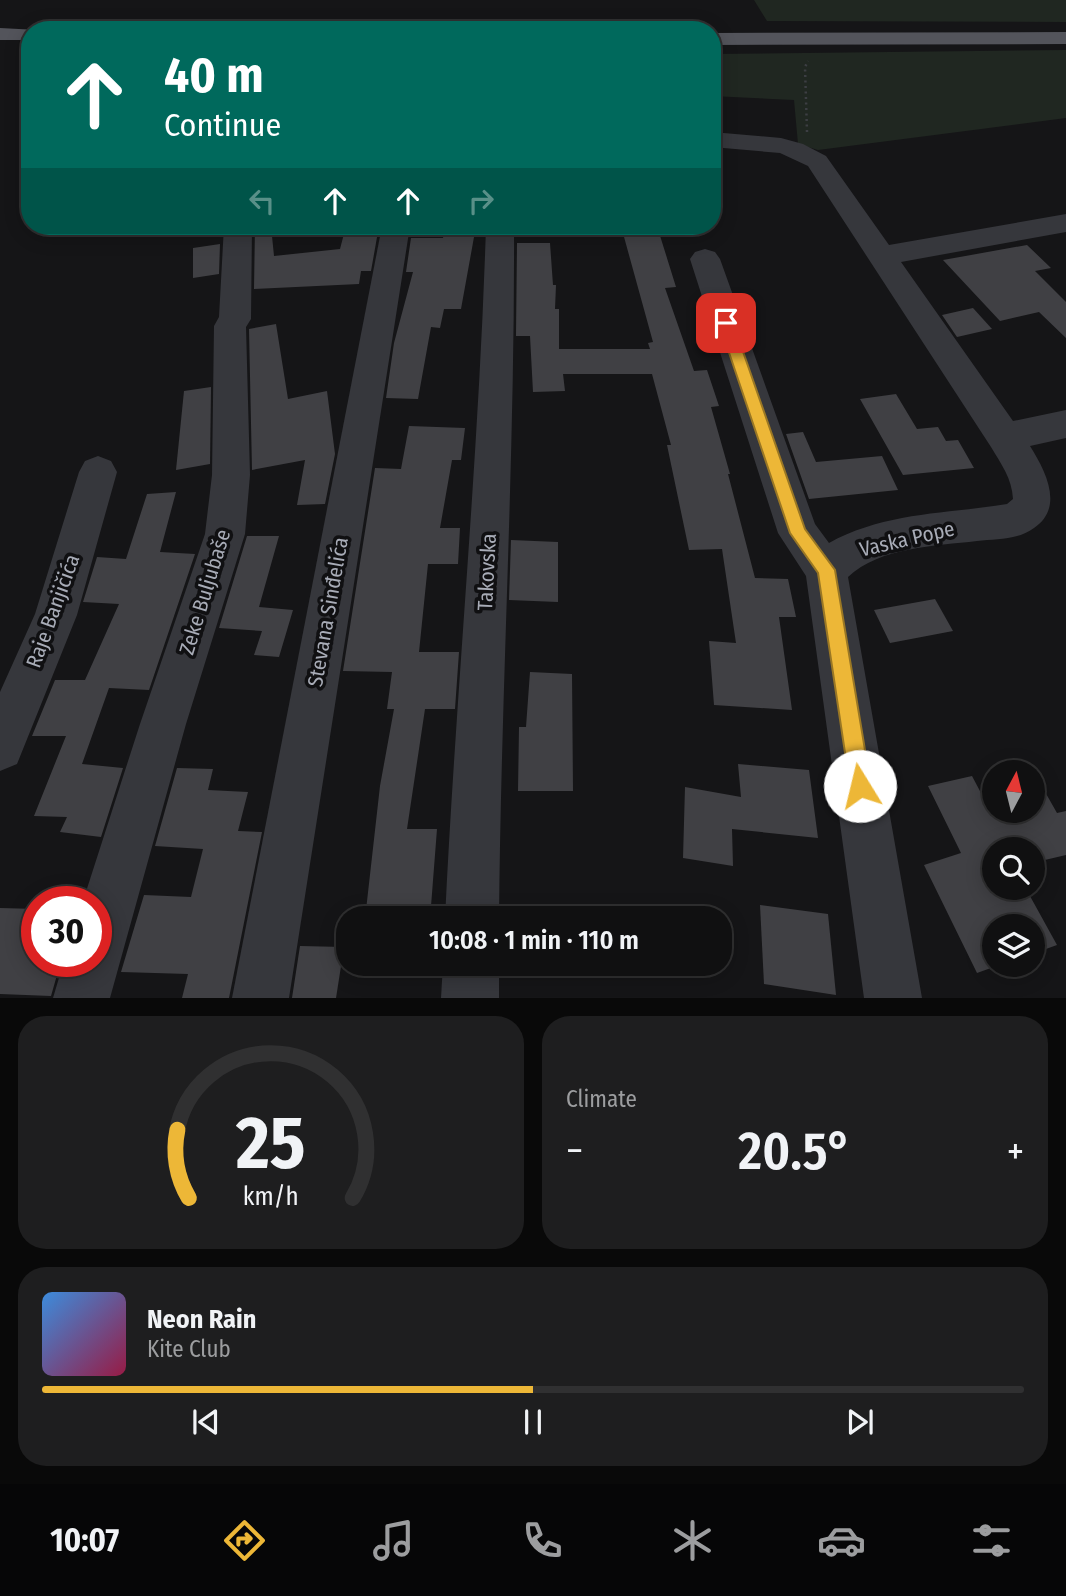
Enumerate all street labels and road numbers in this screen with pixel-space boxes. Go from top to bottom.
street label: Vaska Pope [857,515,957,563]
street label: Zeke Buljubaše [174,526,236,658]
street label: Takovska [472,533,502,611]
street label: Stevana Sinđelića [302,535,354,689]
street label: Raje Banjičića [20,551,86,671]

